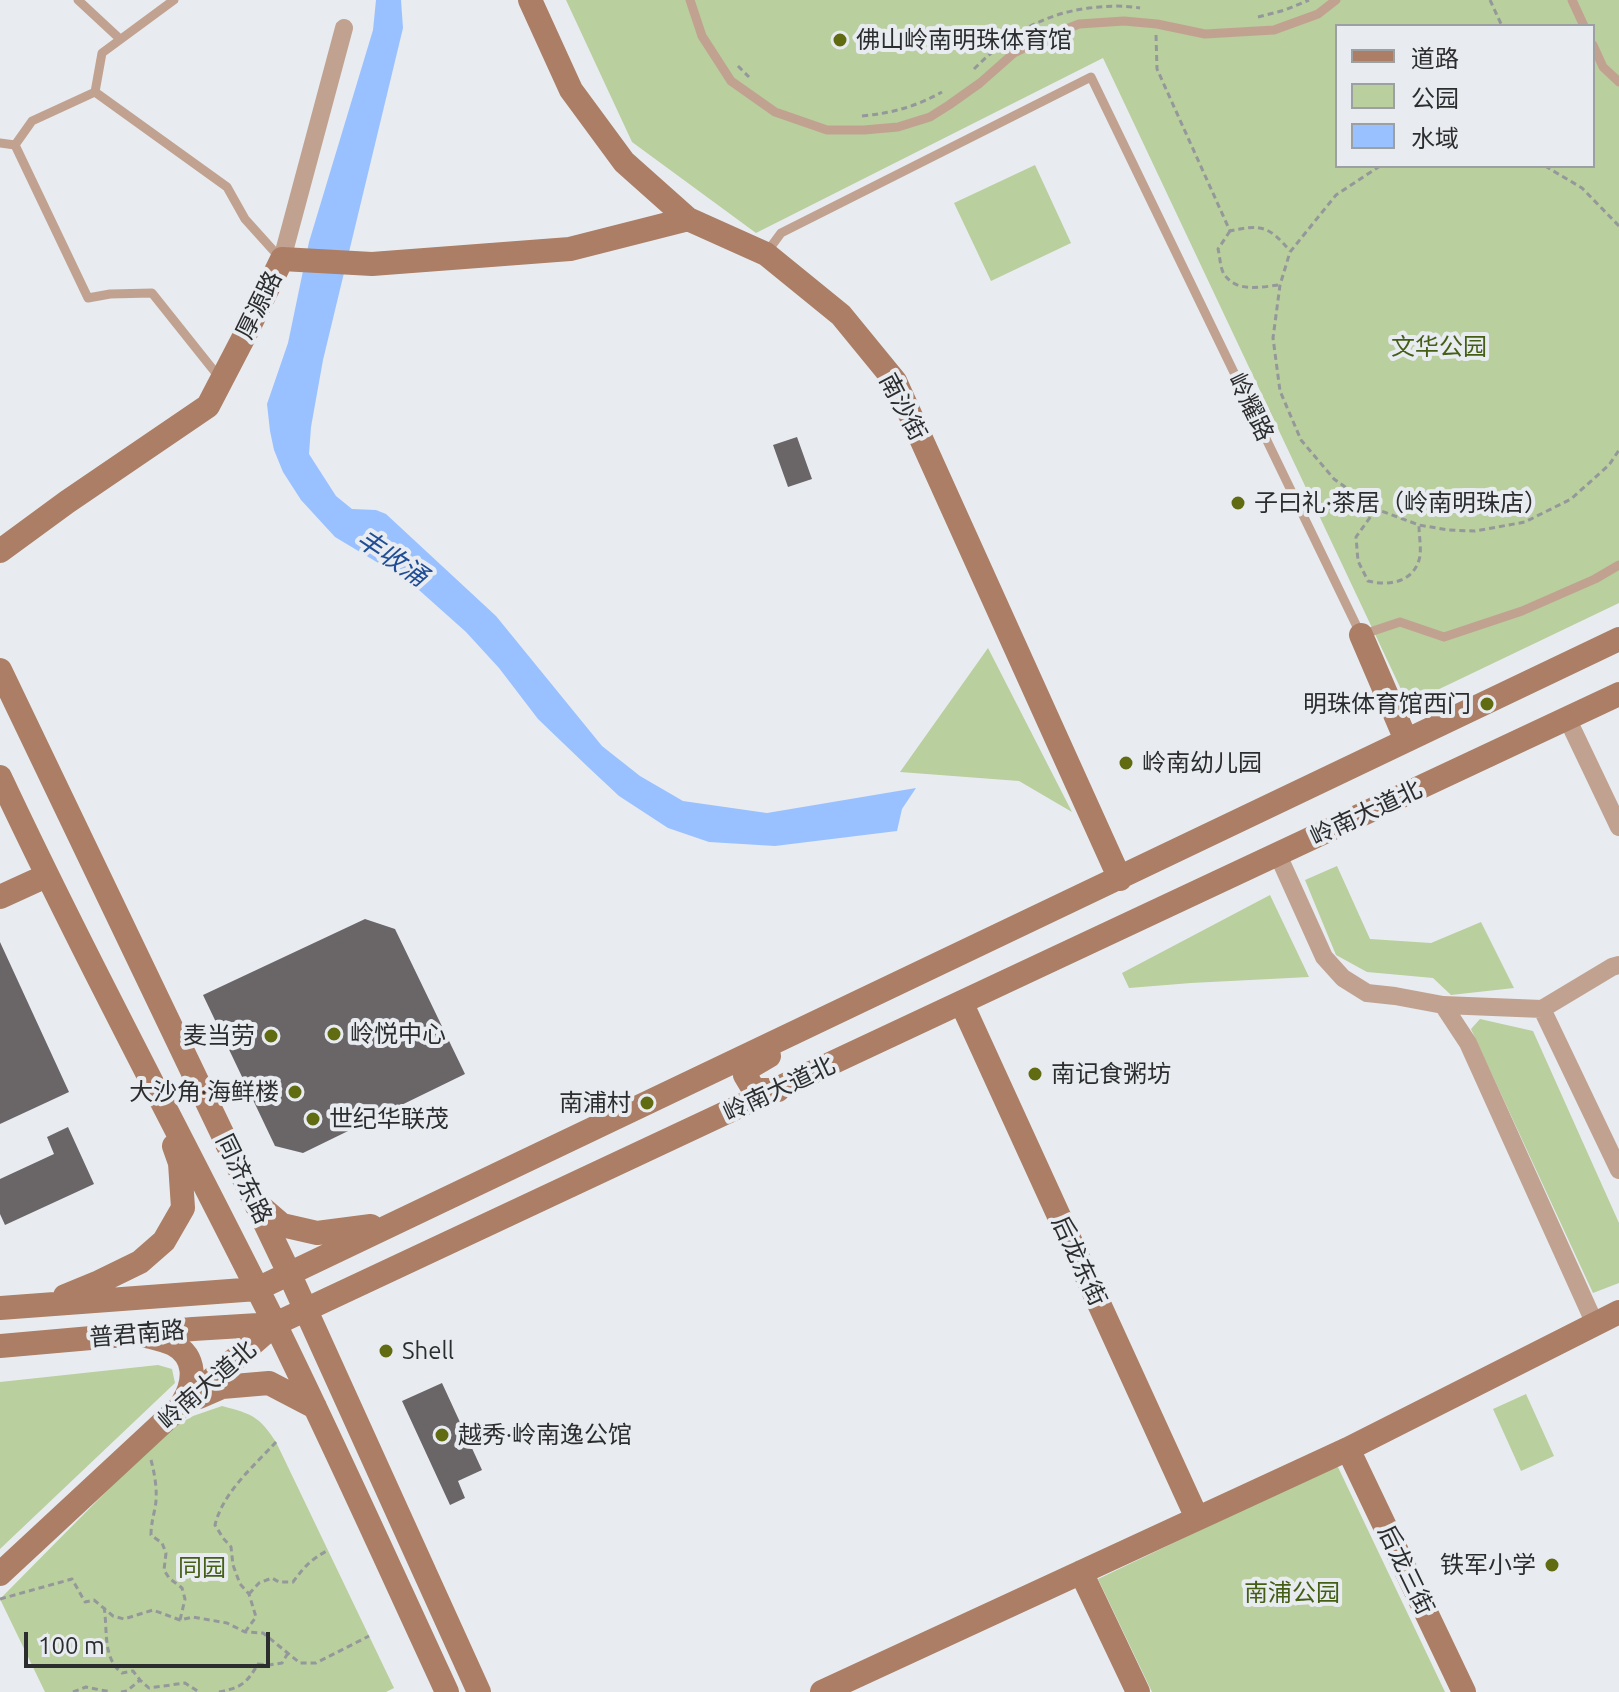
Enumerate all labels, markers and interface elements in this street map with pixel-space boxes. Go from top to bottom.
legend [1335,24,1595,168]
place label: 佛山岭南明珠体育馆 [856,26,1072,54]
marker: 佛山岭南明珠体育馆 [831,31,849,49]
text: 道路 [1411,45,1459,72]
text: 公园 [1411,85,1459,112]
text: 水域 [1411,125,1459,152]
street label: 厚源路 [230,266,288,344]
park label: 文华公园 [1391,333,1487,361]
street label: 南沙街 [873,368,933,446]
street label: 岭耀路 [1222,368,1280,446]
place label: 子曰礼·茶居（岭南明珠店） [1254,489,1548,517]
marker: 子曰礼·茶居（岭南明珠店） [1229,494,1247,512]
water label: 丰收涌 [351,523,433,593]
place label: 明珠体育馆西门 [1303,690,1471,718]
marker: 明珠体育馆西门 [1478,695,1496,713]
place label: 岭南幼儿园 [1142,749,1262,777]
marker: 岭南幼儿园 [1117,754,1135,772]
street label: 岭南大道北 [1306,775,1426,851]
place label: 岭悦中心 [350,1020,446,1048]
place label: 麦当劳 [183,1022,255,1050]
marker: 岭悦中心 [325,1025,343,1043]
marker: 麦当劳 [262,1027,280,1045]
street label: 岭南大道北 [719,1051,839,1127]
place label: 南记食粥坊 [1051,1060,1171,1088]
marker: 南记食粥坊 [1026,1065,1044,1083]
place label: 大沙角·海鲜楼 [129,1078,279,1106]
marker: 大沙角·海鲜楼 [286,1083,304,1101]
place label: 南浦村 [559,1089,631,1117]
marker: 南浦村 [638,1094,656,1112]
place label: 世纪华联茂 [329,1105,449,1133]
marker: 世纪华联茂 [304,1110,322,1128]
street label: 同济东路 [210,1130,278,1228]
street label: 后龙东街 [1046,1211,1112,1311]
street label: 普君南路 [88,1315,186,1353]
street label: 岭南大道北 [152,1335,262,1435]
place label: Shell [402,1337,454,1365]
marker: Shell [377,1342,395,1360]
place label: 越秀·岭南逸公馆 [458,1421,632,1449]
marker: 越秀·岭南逸公馆 [433,1426,451,1444]
street label: 后龙三街 [1372,1521,1440,1619]
place label: 铁军小学 [1440,1551,1536,1579]
park label: 同园 [178,1554,226,1582]
marker: 铁军小学 [1543,1556,1561,1574]
park label: 南浦公园 [1244,1579,1340,1607]
scale bar [28,1616,274,1666]
text: 100 m [38,1632,105,1659]

